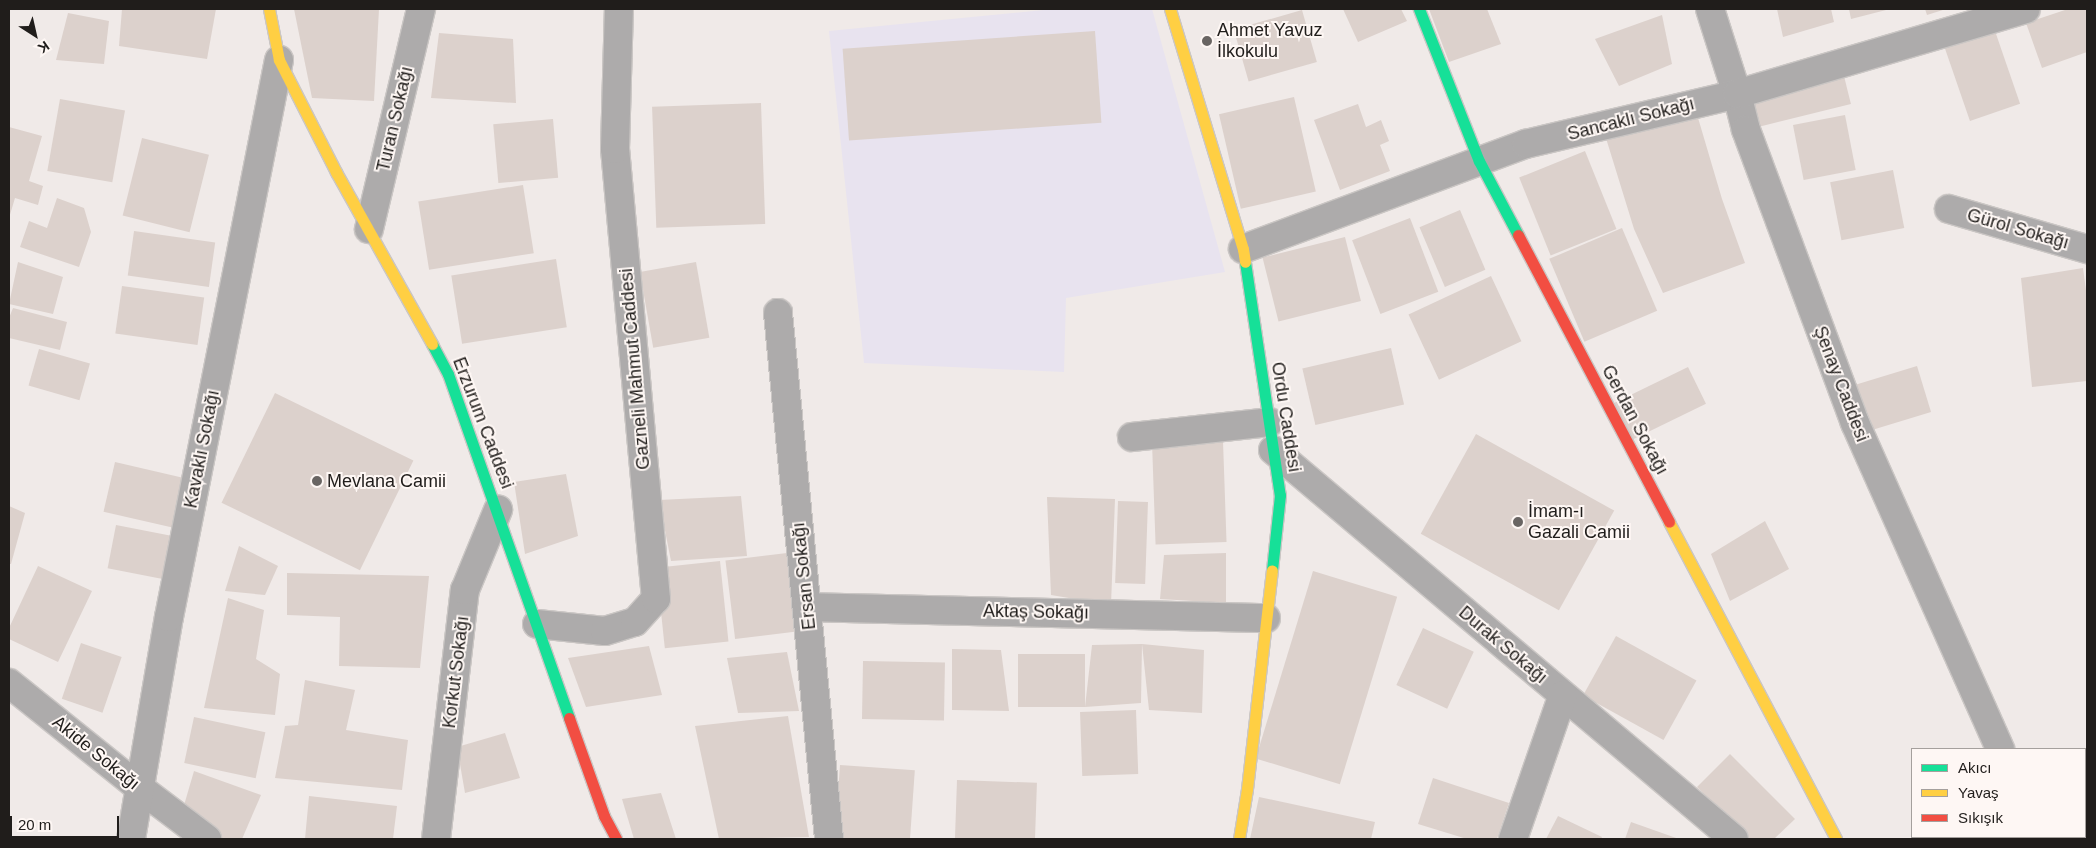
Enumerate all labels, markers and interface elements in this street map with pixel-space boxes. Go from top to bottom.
north arrow [10,10,60,60]
place label: Ahmet Yavuz İlkokulu [1217,20,1323,62]
marker: Ahmet Yavuz İlkokulu [1201,35,1213,47]
text: K [35,38,52,57]
street label: Turan Sokağı [372,64,418,174]
street label: Sancaklı Sokağı [1565,93,1697,145]
street label: Gürol Sokağı [1965,204,2071,254]
street label: Gazneli Mahmut Caddesi [615,267,655,471]
street label: Şenay Caddesi [1809,323,1873,445]
street label: Erzurum Caddesi [448,354,518,492]
street label: Ordu Caddesi [1267,360,1305,474]
street label: Gerdan Sokağı [1597,361,1673,479]
street label: Kavaklı Sokağı [180,388,224,510]
place label: Mevlana Camii [327,470,446,492]
marker: Mevlana Camii [311,475,323,487]
place label: İmam-ı Gazali Camii [1528,501,1630,544]
marker: İmam-ı Gazali Camii [1512,516,1524,528]
street label: Ersan Sokağı [788,521,820,631]
street label: Aktaş Sokağı [983,600,1089,624]
street label: Durak Sokağı [1454,602,1552,688]
street label: Korkut Sokağı [438,615,474,729]
street label: Akide Sokağı [48,711,144,795]
legend [1911,748,2086,838]
text: Akıcı [1958,759,1991,776]
text: Yavaş [1958,784,1999,801]
scale bar [12,806,121,838]
text: Sıkışık [1958,809,2003,826]
text: 20 m [18,816,51,833]

